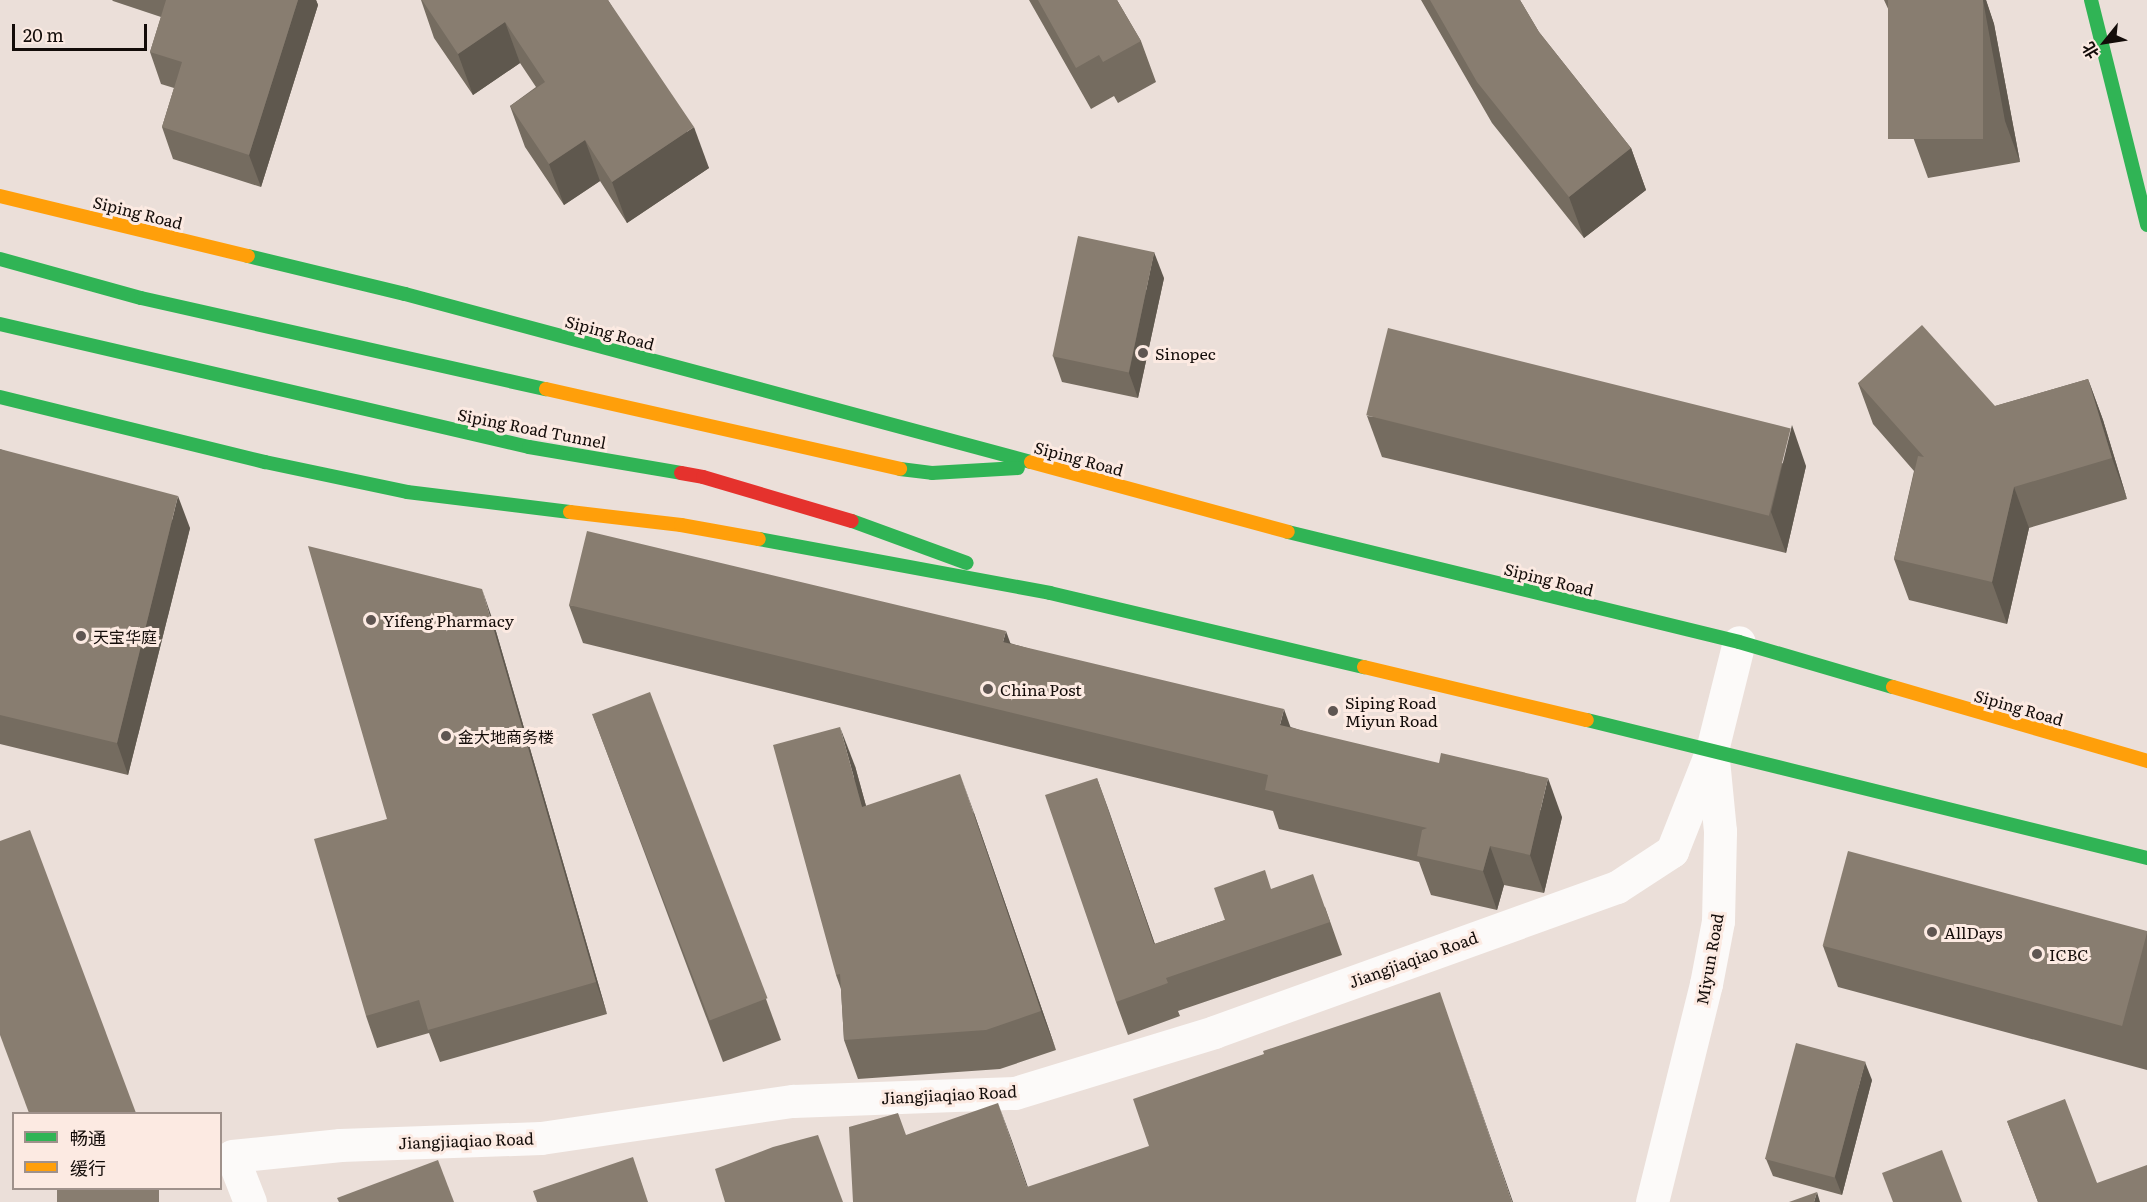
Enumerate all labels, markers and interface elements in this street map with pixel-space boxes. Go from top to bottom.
scale bar [15,12,150,50]
north arrow [2075,12,2135,72]
text: 20 m [23,21,64,48]
text: 北 [2075,38,2104,64]
street label: Siping Road [91,192,185,232]
street label: Siping Road [563,311,657,353]
place label: Sinopec [1155,343,1216,363]
marker: Sinopec [1136,346,1150,360]
street label: Siping Road Tunnel [456,404,608,452]
street label: Siping Road [1032,437,1126,479]
street label: Siping Road [1502,559,1596,599]
place label: Yifeng Pharmacy [383,610,514,630]
marker: Yifeng Pharmacy [364,613,378,627]
place label: 天宝华庭 [93,626,157,646]
marker: 天宝华庭 [74,629,88,643]
place label: China Post [1000,679,1082,699]
marker: China Post [981,682,995,696]
street label: Siping Road [1972,685,2066,729]
place label: Siping Road Miyun Road [1345,692,1438,730]
marker: Siping Road Miyun Road [1326,704,1340,718]
place label: 金大地商务楼 [458,726,554,746]
marker: 金大地商务楼 [439,729,453,743]
street label: Miyun Road [1691,912,1727,1006]
place label: AllDays [1944,922,2003,942]
marker: AllDays [1925,925,1939,939]
street label: Jiangjiaqiao Road [1346,927,1480,991]
place label: ICBC [2049,944,2088,964]
marker: ICBC [2030,947,2044,961]
street label: Jiangjiaqiao Road [881,1081,1017,1107]
legend [12,1112,222,1190]
text: 畅通 [70,1124,106,1151]
street label: Jiangjiaqiao Road [398,1128,534,1152]
text: 缓行 [70,1154,106,1181]

